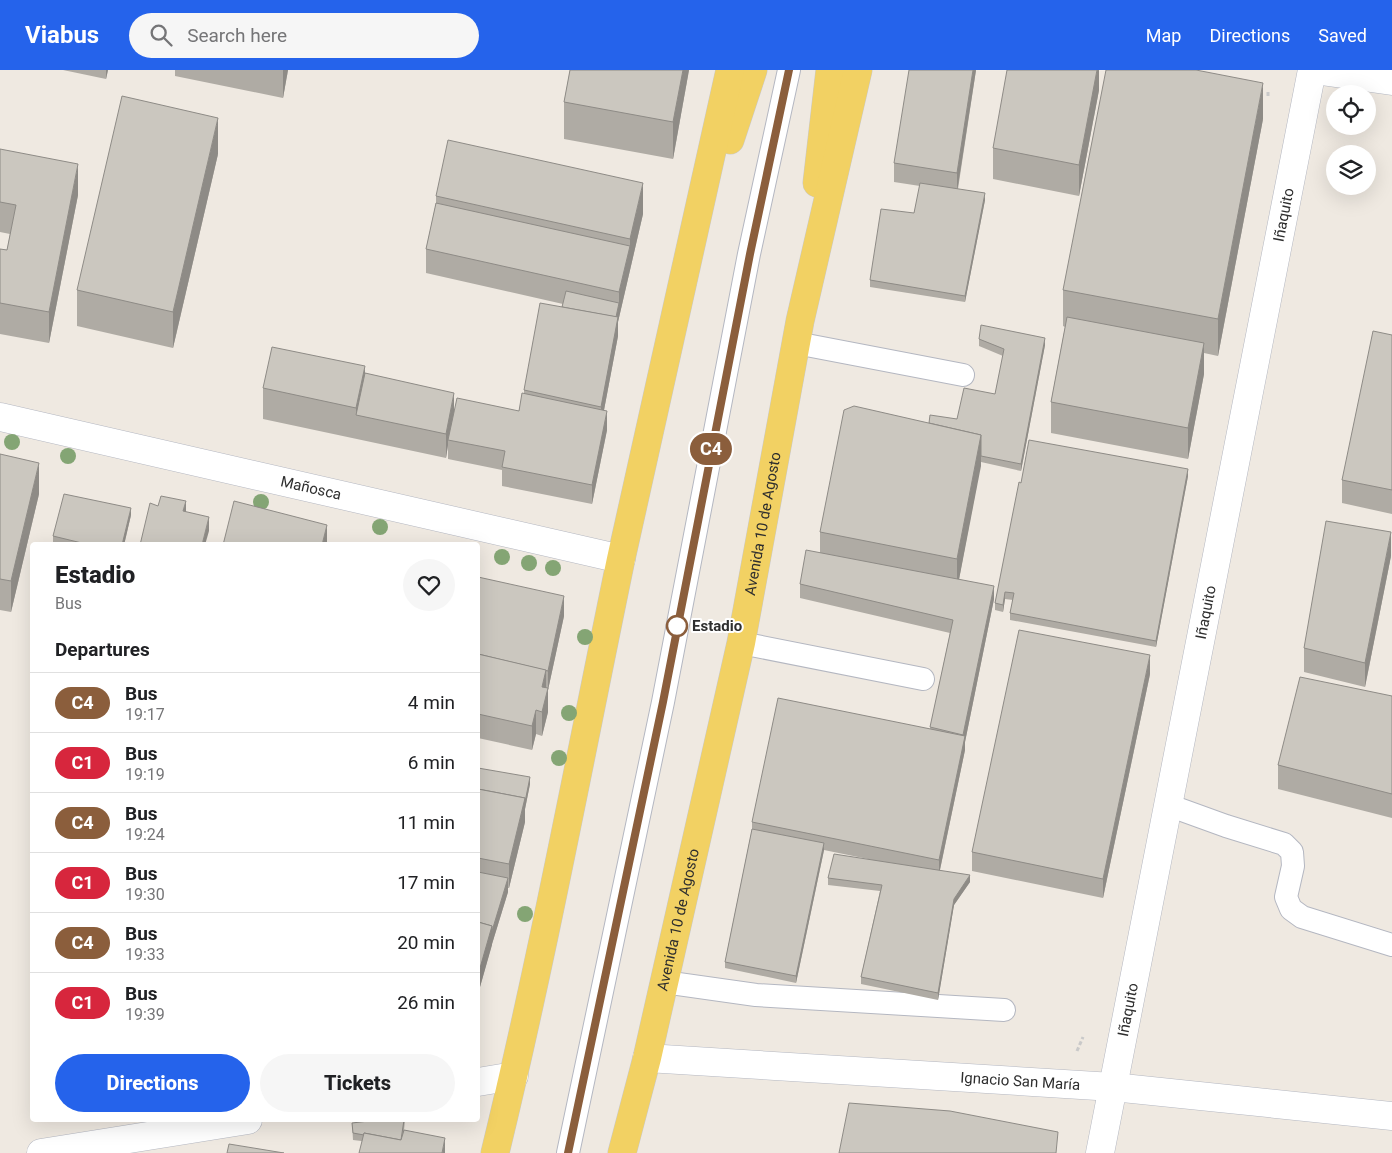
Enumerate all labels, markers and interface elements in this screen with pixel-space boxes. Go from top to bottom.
search box [129,13,479,58]
text: Viabus [25,21,99,49]
icon: search [147,21,175,49]
text: Search here [187,24,287,47]
text: Map [1146,25,1181,46]
text: Directions [1209,25,1290,46]
text: Saved [1318,25,1367,46]
map controls [1326,85,1376,195]
button: locate [1326,85,1376,135]
button: layers [1326,145,1376,195]
street label: Iñaquito [1270,186,1298,243]
line badge: C4 [688,433,734,465]
text: C4 [700,438,722,459]
street label: Avenida 10 de Agosto [741,451,785,597]
street label: Mañosca [279,472,343,504]
button: heart [403,559,455,611]
text: Estadio [55,561,135,589]
street label: Iñaquito [1192,584,1220,641]
text: Bus [55,594,82,613]
marker: Estadio [666,615,688,637]
place label: Estadio [692,617,742,635]
text: Departures [55,638,150,661]
text: Bus [125,682,158,705]
text: 4 min [408,691,455,714]
text: C4 [71,692,94,713]
text: 19:17 [125,705,165,724]
text: Bus [125,742,158,765]
text: 6 min [408,751,455,774]
text: C1 [71,752,94,773]
text: 19:19 [125,765,165,784]
text: Bus [125,802,158,825]
text: 11 min [397,811,455,834]
text: C4 [71,812,94,833]
text: 19:24 [125,825,165,844]
street label: Avenida 10 de Agosto [653,847,703,993]
text: Bus [125,862,158,885]
text: 17 min [397,871,455,894]
text: C1 [71,872,94,893]
text: 19:30 [125,885,165,904]
text: Bus [125,922,158,945]
text: 20 min [397,931,455,954]
text: C4 [71,932,94,953]
text: 19:33 [125,945,165,964]
street label: Iñaquito [1114,981,1142,1038]
text: Bus [125,982,158,1005]
text: 26 min [397,991,455,1014]
text: C1 [71,992,94,1013]
text: 19:39 [125,1005,165,1024]
button: Directions [55,1054,250,1112]
button: Tickets [260,1054,455,1112]
street label: Ignacio San María [960,1069,1081,1094]

